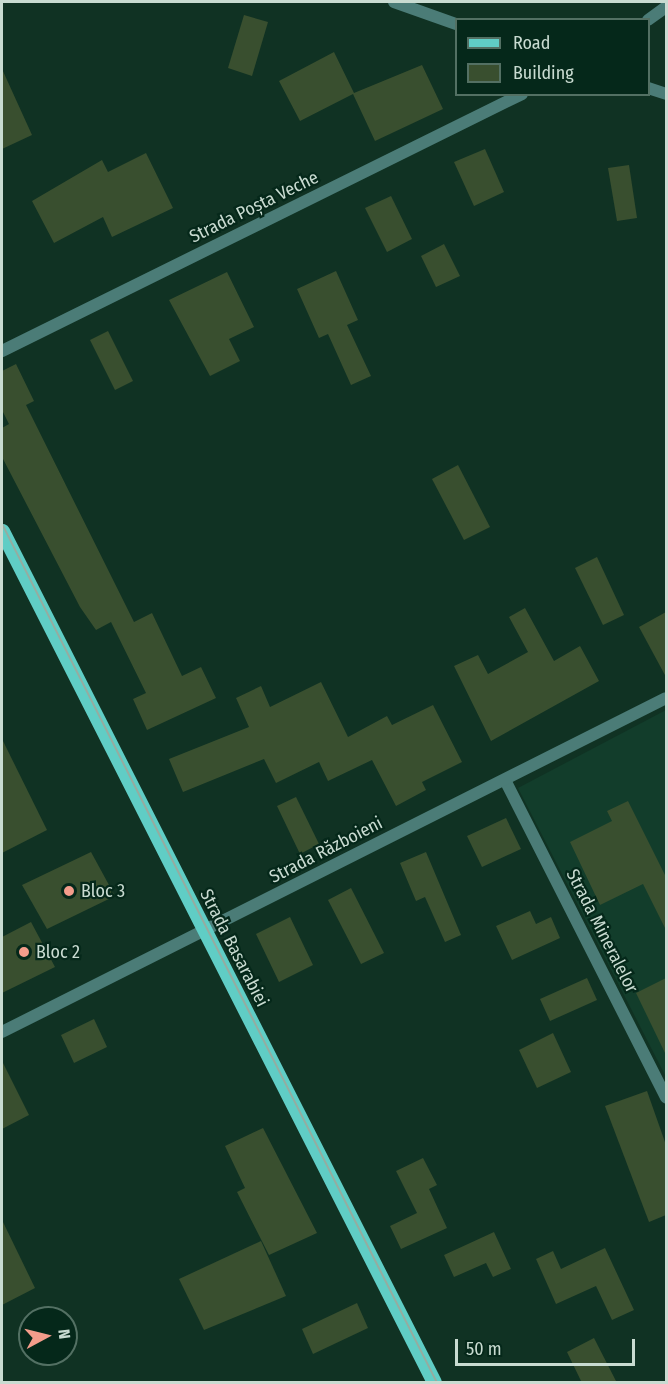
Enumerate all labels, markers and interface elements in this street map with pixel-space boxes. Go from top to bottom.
legend [455,18,650,96]
text: Road [513,32,550,54]
text: Building [513,62,574,84]
street label: Strada Poșta Veche [186,166,322,248]
street label: Strada Războieni [266,812,386,888]
street label: Strada Mineralelor [561,865,643,997]
place label: Bloc 3 [81,880,125,902]
marker: Bloc 3 [62,884,76,898]
street label: Strada Basarabiei [195,886,273,1010]
place label: Bloc 2 [36,941,80,963]
marker: Bloc 2 [17,945,31,959]
north arrow [18,1306,78,1366]
scale bar [458,1327,638,1365]
text: N [54,1328,74,1340]
text: 50 m [466,1338,502,1360]

